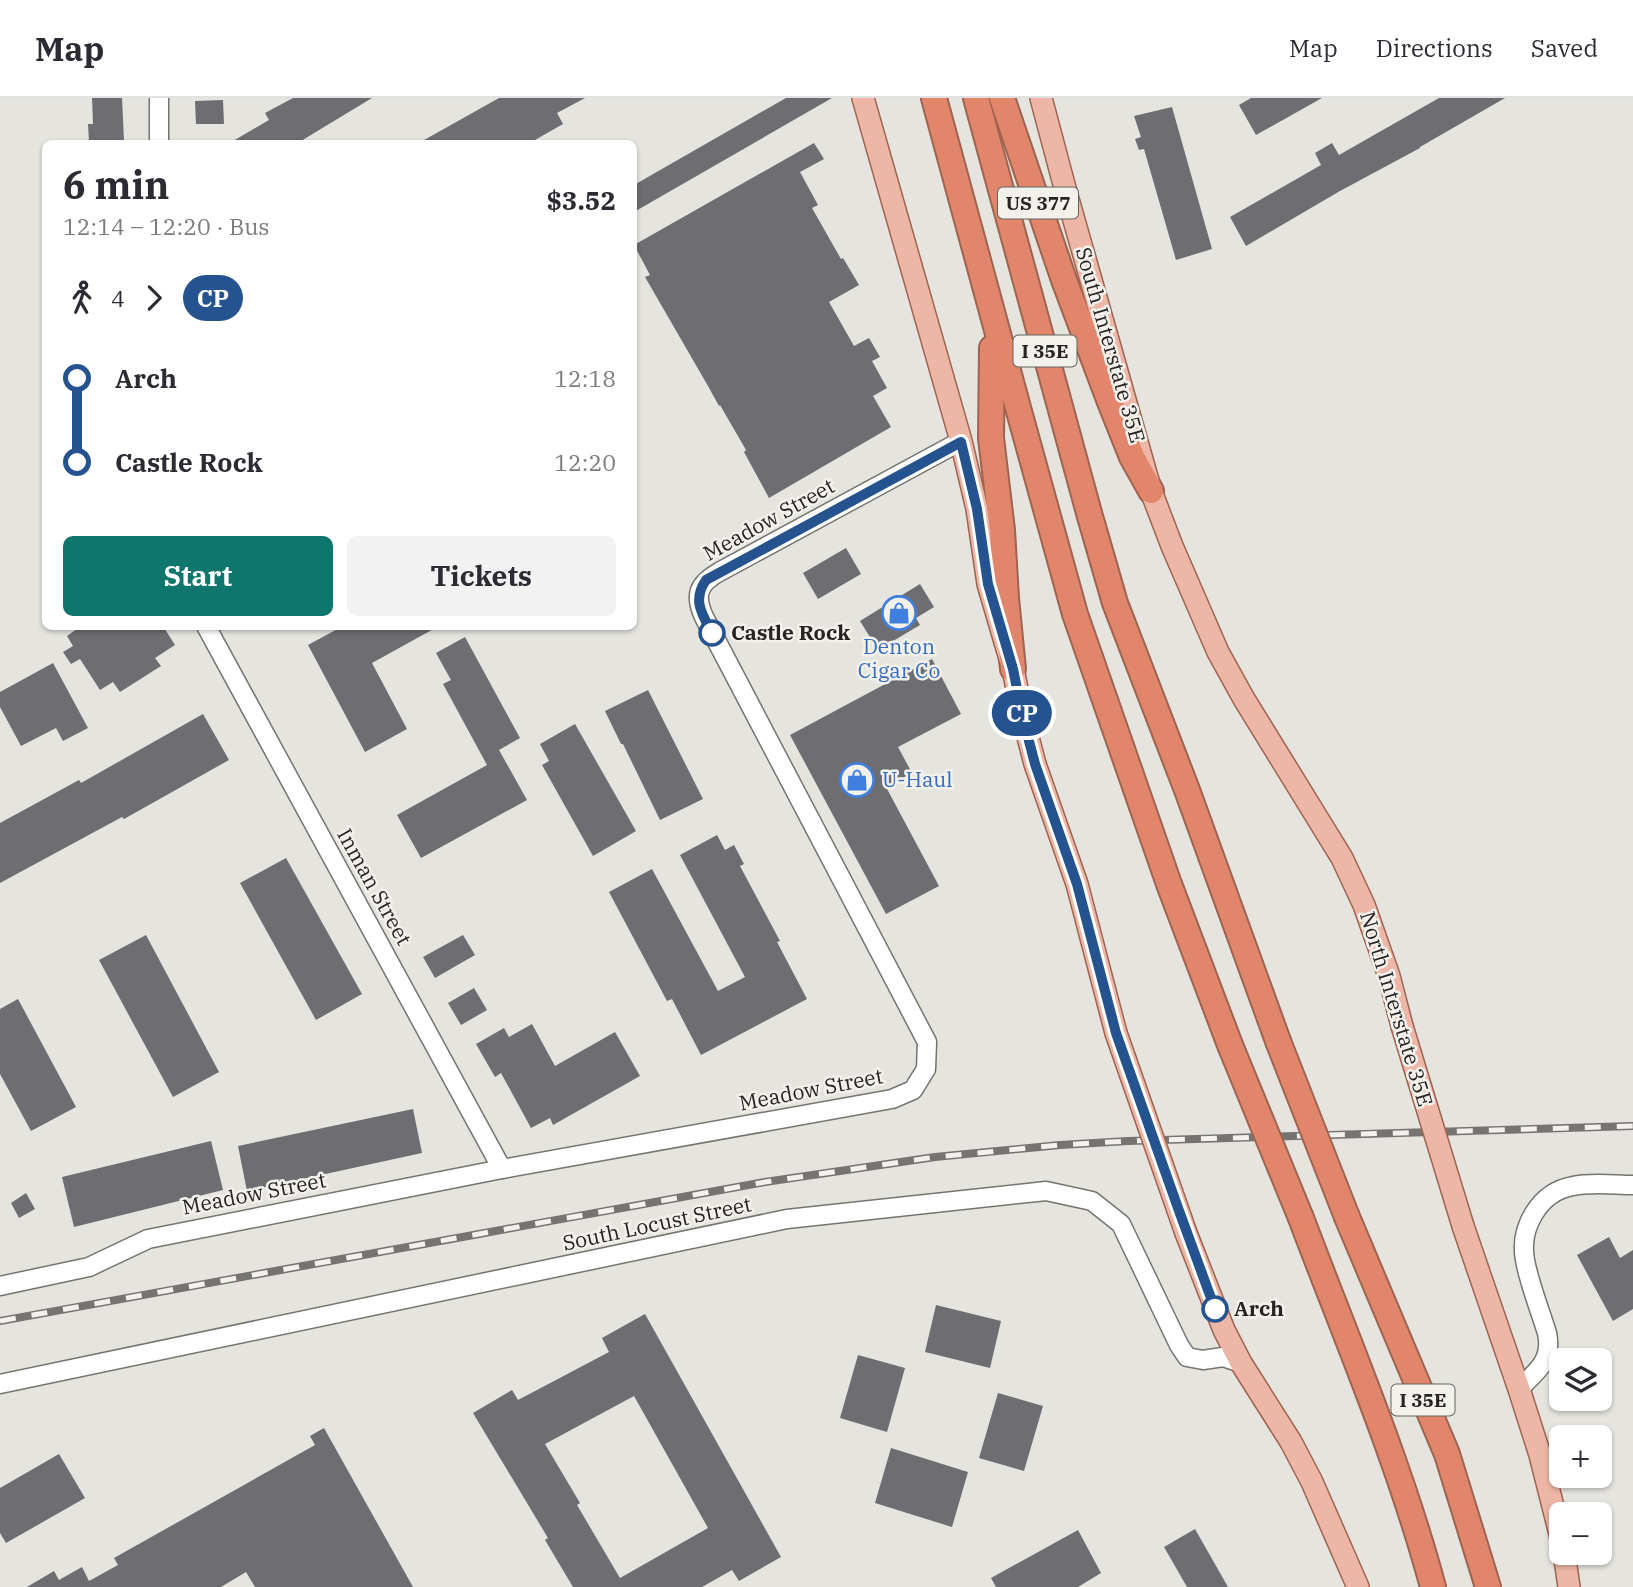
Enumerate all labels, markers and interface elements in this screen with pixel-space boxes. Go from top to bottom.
text: Map [35,27,104,70]
text: Map [1289,32,1338,64]
text: Directions [1376,32,1493,64]
text: Saved [1531,32,1598,64]
text: 6 min [63,160,169,209]
text: $3.52 [546,183,616,217]
road number: US 377 [998,188,1078,218]
text: 12:14 – 12:20 · Bus [63,211,270,241]
street label: South Interstate 35E [1070,244,1152,446]
icon: walk [63,279,101,317]
icon: forward [135,279,173,317]
text: CP [197,282,229,314]
text: 4 [111,283,125,313]
road number: I 35E [1014,336,1076,366]
text: Arch [115,361,177,395]
text: 12:18 [554,363,616,393]
text: Castle Rock [115,445,263,479]
text: 12:20 [554,447,616,477]
street label: Meadow Street [698,472,839,567]
button: Start [63,536,333,616]
button: Tickets [347,536,616,616]
shop icon: Denton Cigar Co [880,594,918,632]
place label: Castle Rock [731,618,850,646]
marker: Castle Rock [699,620,725,646]
place label: Denton Cigar Co [858,632,940,684]
line badge: CP [990,690,1054,736]
text: CP [1006,697,1038,729]
shop icon: U-Haul [838,761,876,799]
place label: U-Haul [882,765,953,793]
street label: Inman Street [331,823,418,950]
street label: North Interstate 35E [1354,908,1440,1110]
street label: Meadow Street [737,1061,885,1117]
street label: Meadow Street [180,1165,328,1221]
street label: South Locust Street [560,1189,754,1257]
place label: Arch [1234,1294,1284,1322]
marker: Arch [1202,1296,1228,1322]
map controls [1549,1348,1612,1565]
button: layers [1549,1348,1612,1411]
road number: I 35E [1392,1384,1454,1416]
button: + [1549,1425,1612,1488]
button: − [1549,1502,1612,1565]

